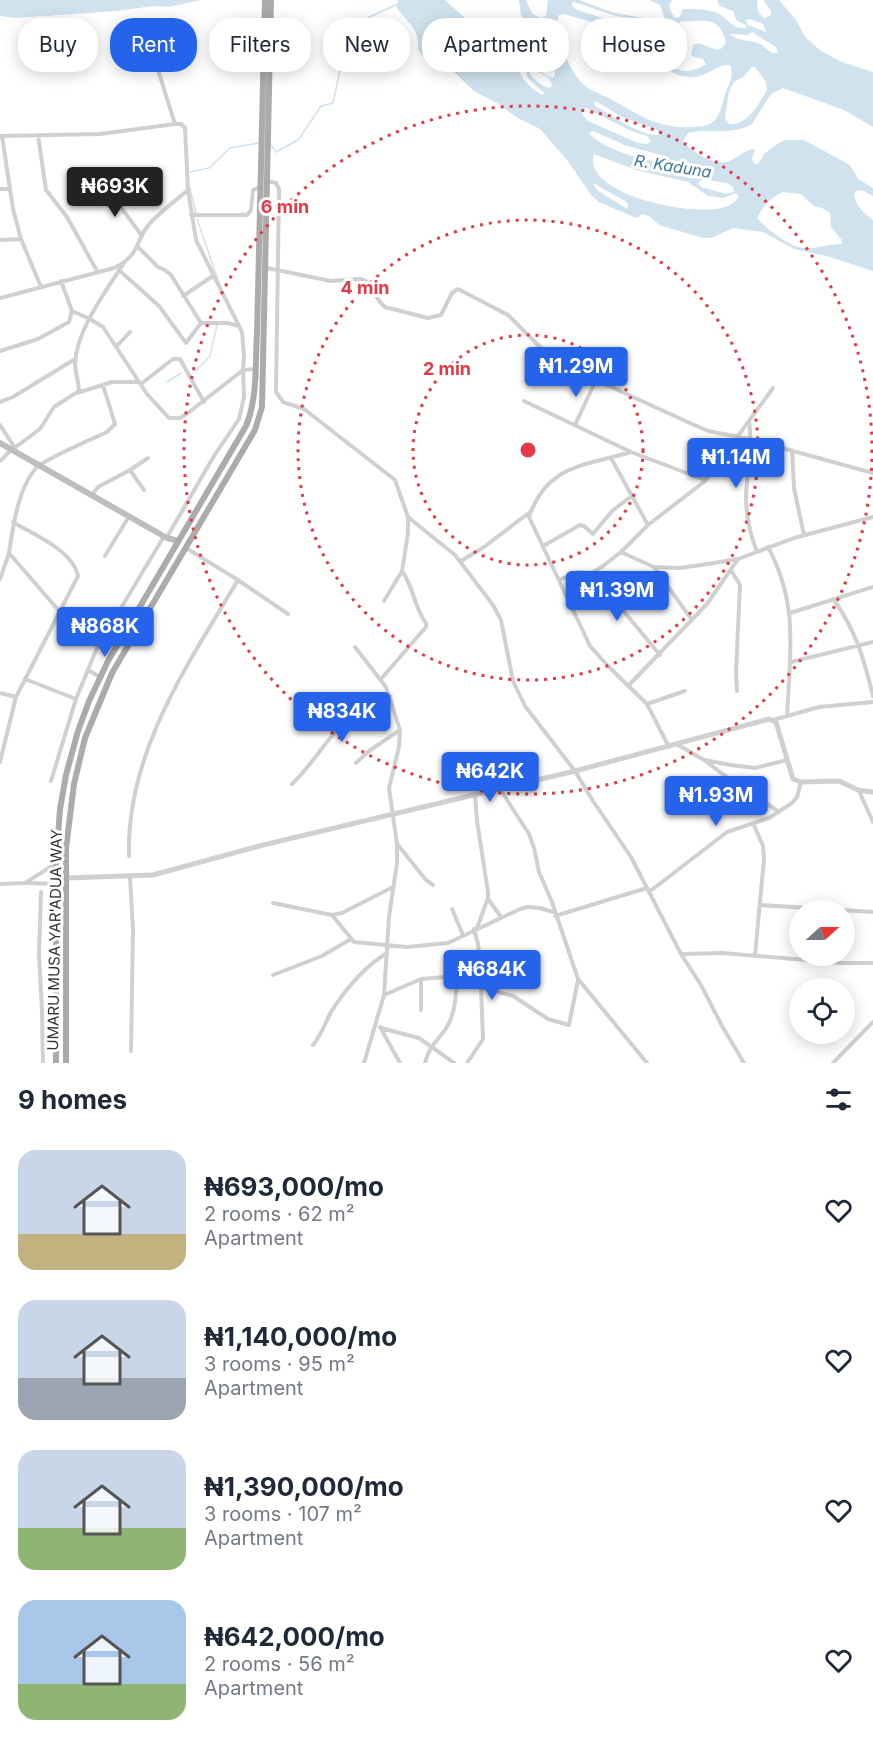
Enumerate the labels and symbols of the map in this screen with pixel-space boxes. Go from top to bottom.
water label: R. Kaduna [633,150,713,182]
pin: ₦693K [73,167,157,218]
text: 6 min [261,196,309,217]
text: 4 min [341,277,389,298]
pin: ₦1.29M [527,347,625,398]
text: 2 min [423,358,471,379]
pin: ₦1.14M [687,438,785,489]
centre of rings [518,440,538,460]
pin: ₦1.39M [568,571,666,622]
pin: ₦868K [63,607,147,658]
pin: ₦834K [300,692,384,743]
pin: ₦642K [448,752,532,803]
pin: ₦1.93M [667,776,765,827]
street label: UMARU MUSA YAR'ADUA WAY [43,829,66,1051]
north arrow [789,900,855,966]
pin: ₦684K [450,950,534,1001]

